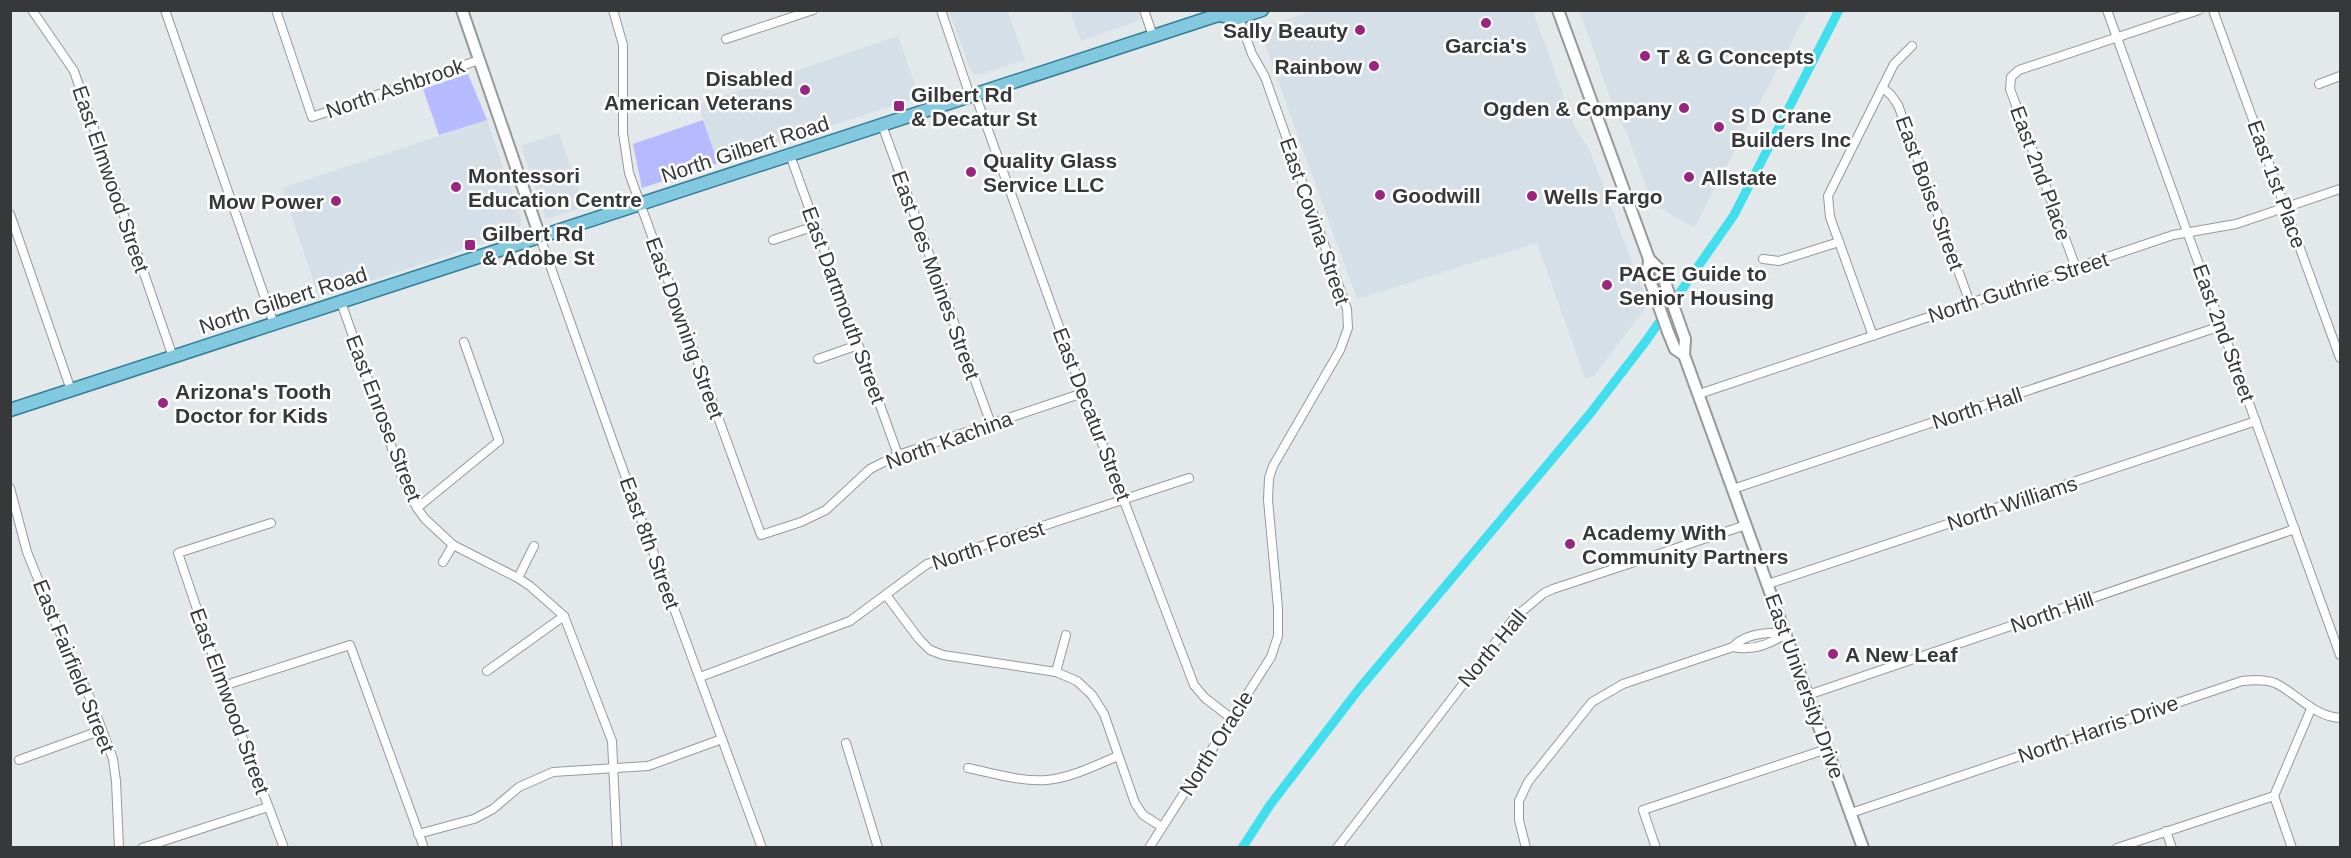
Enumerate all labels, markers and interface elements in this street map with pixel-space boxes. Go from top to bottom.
marker: Garcia's [1479,16,1493,30]
place label: Sally Beauty [1223,19,1348,42]
marker: Sally Beauty [1353,23,1367,37]
place label: Garcia's [1445,34,1527,57]
place label: T & G Concepts [1657,45,1815,68]
marker: T & G Concepts [1638,49,1652,63]
street label: North Ashbrook [323,53,468,122]
place label: Rainbow [1275,55,1363,78]
marker: Rainbow [1367,59,1381,73]
place label: Disabled American Veterans [604,67,793,114]
street label: East Elmwood Street [68,83,154,276]
marker: Disabled American Veterans [798,83,812,97]
place label: Gilbert Rd & Decatur St [911,83,1037,130]
place label: Ogden & Company [1483,97,1672,120]
marker: Gilbert Rd & Decatur St [892,99,906,113]
marker: Ogden & Company [1677,101,1691,115]
street label: East 2nd Place [2006,103,2076,243]
place label: S D Crane Builders Inc [1731,104,1852,151]
street label: North Gilbert Road [658,111,832,187]
street label: East Boise Street [1891,113,1969,273]
street label: East 1st Place [2243,117,2311,251]
marker: S D Crane Builders Inc [1712,120,1726,134]
street label: East Covina Street [1276,134,1354,308]
place label: Quality Glass Service LLC [983,149,1117,196]
place label: Montessori Education Centre [468,164,642,211]
marker: Quality Glass Service LLC [964,165,978,179]
place label: Allstate [1701,166,1777,189]
street label: East Des Moines Street [887,167,985,383]
marker: Allstate [1682,170,1696,184]
marker: Montessori Education Centre [449,180,463,194]
place label: Goodwill [1392,184,1481,207]
place label: Wells Fargo [1544,185,1663,208]
marker: Goodwill [1373,188,1387,202]
marker: Wells Fargo [1525,189,1539,203]
place label: Mow Power [208,190,324,213]
marker: Mow Power [329,194,343,208]
street label: East Dartmouth Street [798,203,890,407]
place label: Gilbert Rd & Adobe St [482,222,594,269]
street label: East Downing Street [641,234,729,422]
marker: Gilbert Rd & Adobe St [463,238,477,252]
street label: North Guthrie Street [1925,247,2111,327]
street label: East 2nd Street [2188,261,2260,405]
street label: North Gilbert Road [196,262,370,338]
place label: PACE Guide to Senior Housing [1619,262,1774,309]
marker: PACE Guide to Senior Housing [1600,278,1614,292]
street label: East Decatur Street [1048,324,1136,504]
street label: East Enrose Street [342,332,426,505]
place label: Arizona's Tooth Doctor for Kids [175,380,331,427]
street label: North Hall [1929,383,2025,433]
marker: Arizona's Tooth Doctor for Kids [156,396,170,410]
street label: North Kachina [883,406,1016,474]
street label: North Williams [1944,471,2080,535]
street label: East 8th Street [615,474,685,612]
street label: North Forest [929,516,1047,574]
place label: Academy With Community Partners [1582,521,1789,568]
marker: Academy With Community Partners [1563,537,1577,551]
street label: East Fairfield Street [29,576,119,756]
street label: North Hill [2007,587,2097,637]
street label: East University Drive [1761,590,1849,782]
street label: East Elmwood Street [186,605,274,797]
street label: North Hall [1453,605,1531,691]
place label: A New Leaf [1845,643,1958,666]
marker: A New Leaf [1826,647,1840,661]
street label: North Oracle [1175,686,1257,800]
street label: North Harris Drive [2015,691,2181,767]

